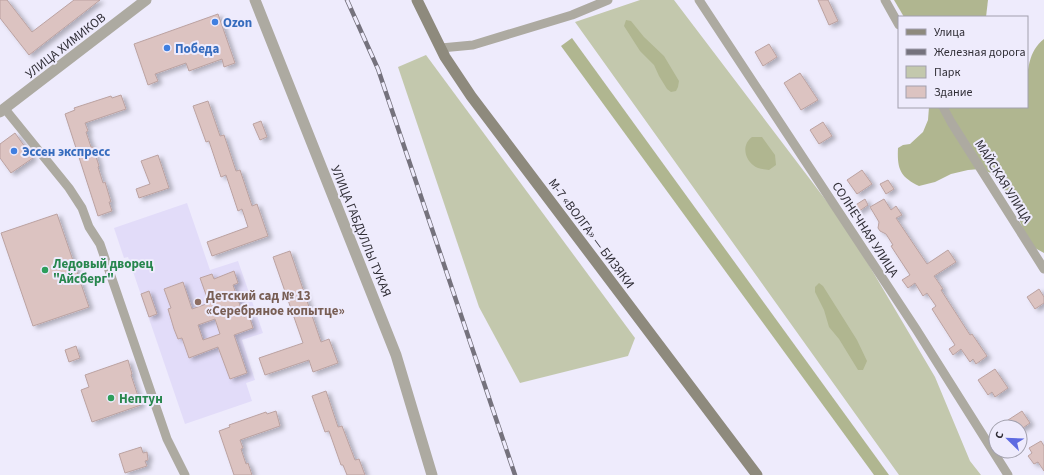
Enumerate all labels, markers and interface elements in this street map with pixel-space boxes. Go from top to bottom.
street label: УЛИЦА ХИМИКОВ [22,8,110,83]
place label: Ozon [223,14,252,32]
legend [898,16,1028,108]
marker: Ozon [210,17,220,27]
text: Улица [934,24,965,41]
place label: Победа [175,40,220,58]
marker: Победа [162,43,172,53]
text: Железная дорога [934,44,1026,61]
text: Парк [934,64,960,81]
text: Здание [934,84,973,101]
street label: МАЙСКАЯ УЛИЦА [970,136,1037,227]
place label: Эссен экспресс [22,143,110,161]
marker: Эссен экспресс [9,146,19,156]
street label: УЛИЦА ГАБДУЛЛЫ ТУКАЯ [326,163,396,300]
street label: М-7 «ВОЛГА» — БИЗЯКИ [544,175,638,292]
street label: СОЛНЕЧНАЯ УЛИЦА [828,178,903,281]
place label: Ледовый дворец "Айсберг" [52,255,154,288]
marker: Ледовый дворец "Айсберг" [40,265,50,275]
place label: Детский сад № 13 «Серебряное копытце» [206,287,345,320]
marker: Детский сад № 13 «Серебряное копытце» [193,297,203,307]
place label: Нептун [119,390,163,408]
marker: Нептун [106,393,116,403]
north arrow [988,419,1028,459]
text: С [991,429,1008,441]

